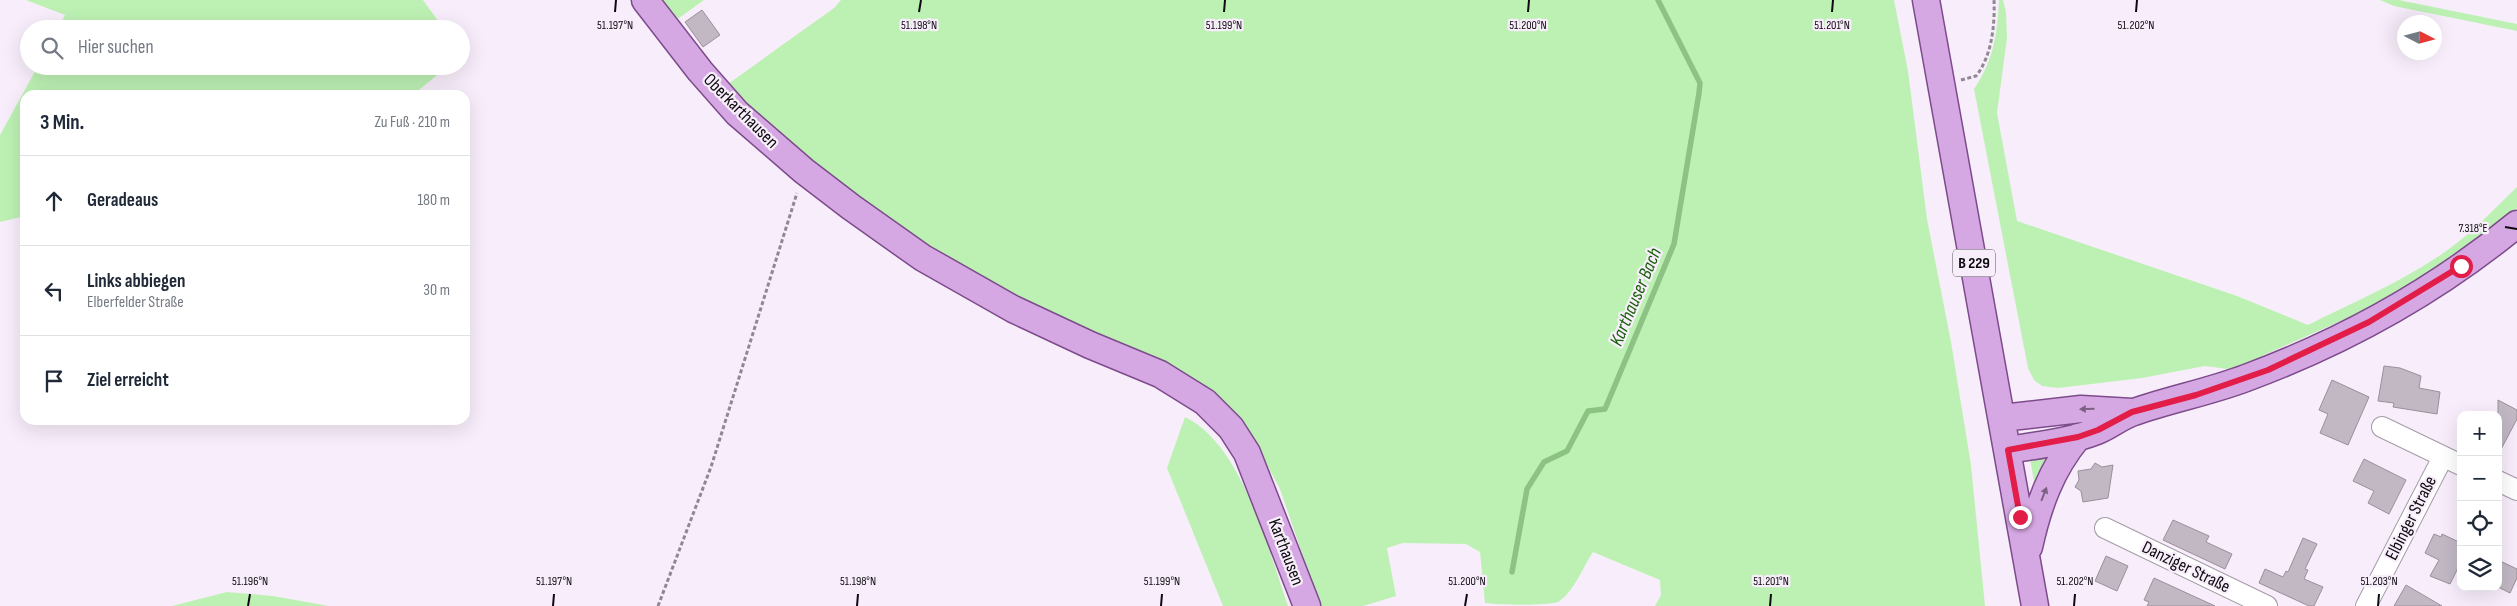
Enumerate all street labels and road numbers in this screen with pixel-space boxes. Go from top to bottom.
street label: Oberkarthausen [699,69,783,153]
road number: B 229 [1953,250,1995,276]
street label: Elbinger Straße [2381,472,2441,564]
street label: Karthausen [1264,516,1308,588]
street label: Danziger Straße [2139,537,2233,597]

